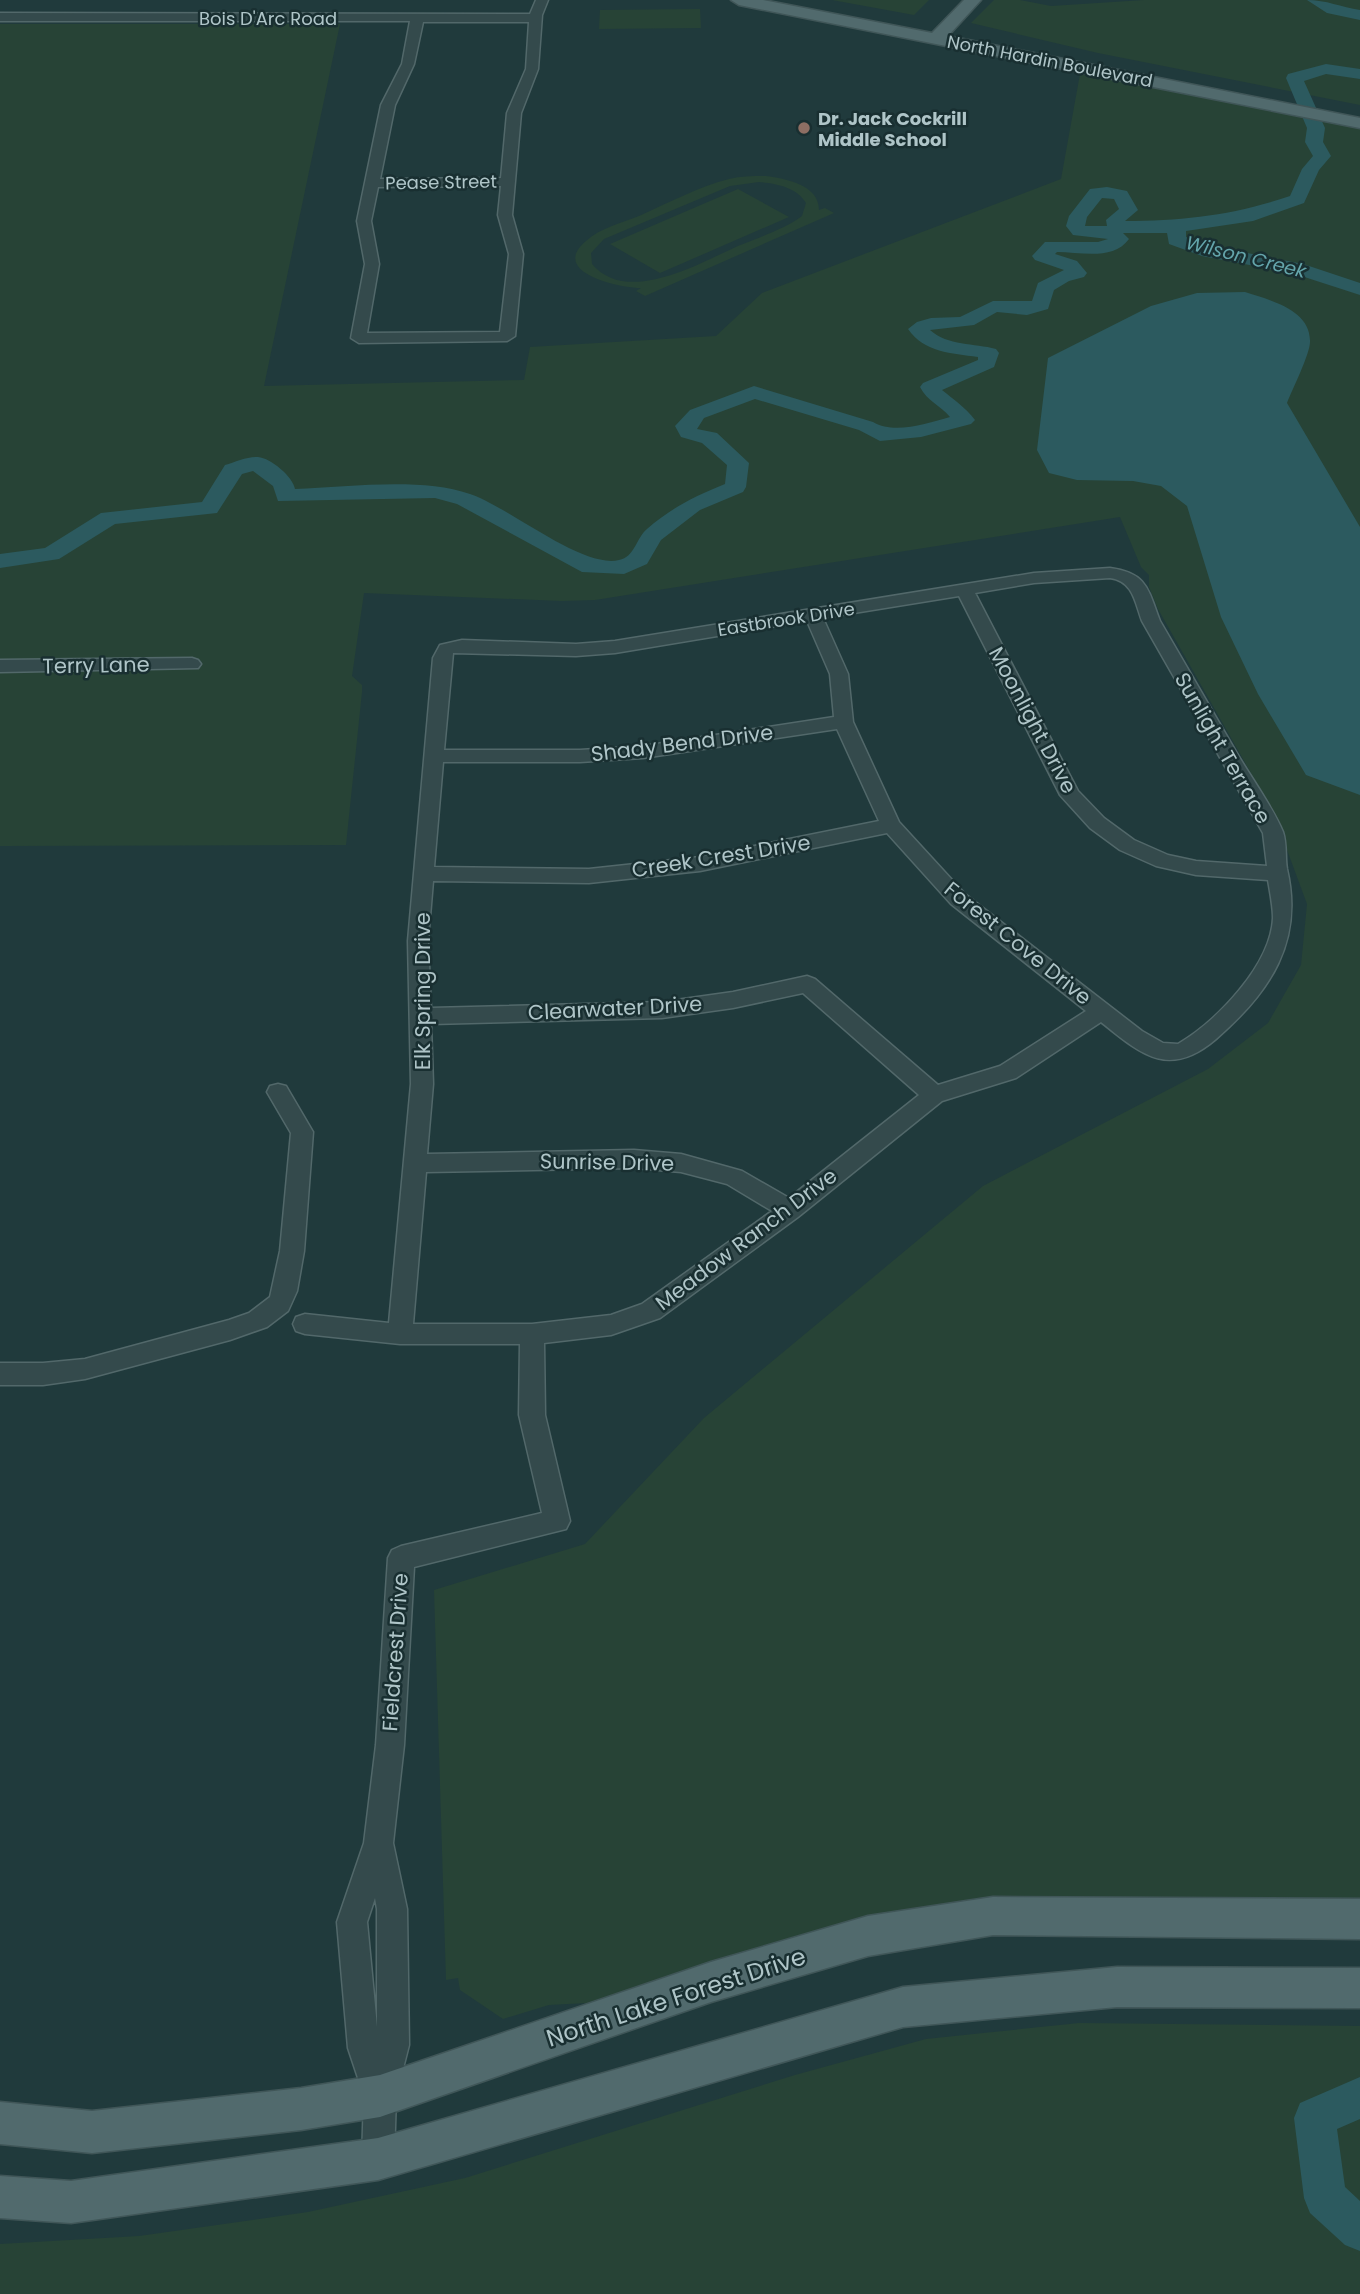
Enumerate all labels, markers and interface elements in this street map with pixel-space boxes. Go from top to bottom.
street label: Bois D'Arc Road [199,6,337,31]
street label: North Hardin Boulevard [945,29,1155,93]
place label: Dr. Jack Cockrill Middle School [818,106,967,152]
marker: Dr. Jack Cockrill Middle School [796,120,812,136]
street label: Pease Street [385,169,497,195]
water label: Wilson Creek [1183,229,1310,285]
street label: Eastbrook Drive [716,596,856,642]
street label: Moonlight Drive [982,642,1084,798]
street label: Terry Lane [42,650,150,680]
street label: Sunlight Terrace [1168,667,1278,829]
street label: Shady Bend Drive [589,717,775,769]
street label: Creek Crest Drive [630,828,812,884]
street label: Forest Cove Drive [938,875,1098,1011]
street label: Elk Spring Drive [408,912,437,1070]
street label: Clearwater Drive [527,989,703,1027]
street label: Sunrise Drive [540,1146,674,1178]
street label: Meadow Ranch Drive [649,1161,843,1317]
street label: Fieldcrest Drive [375,1572,415,1732]
street label: North Lake Forest Drive [542,1939,810,2055]

